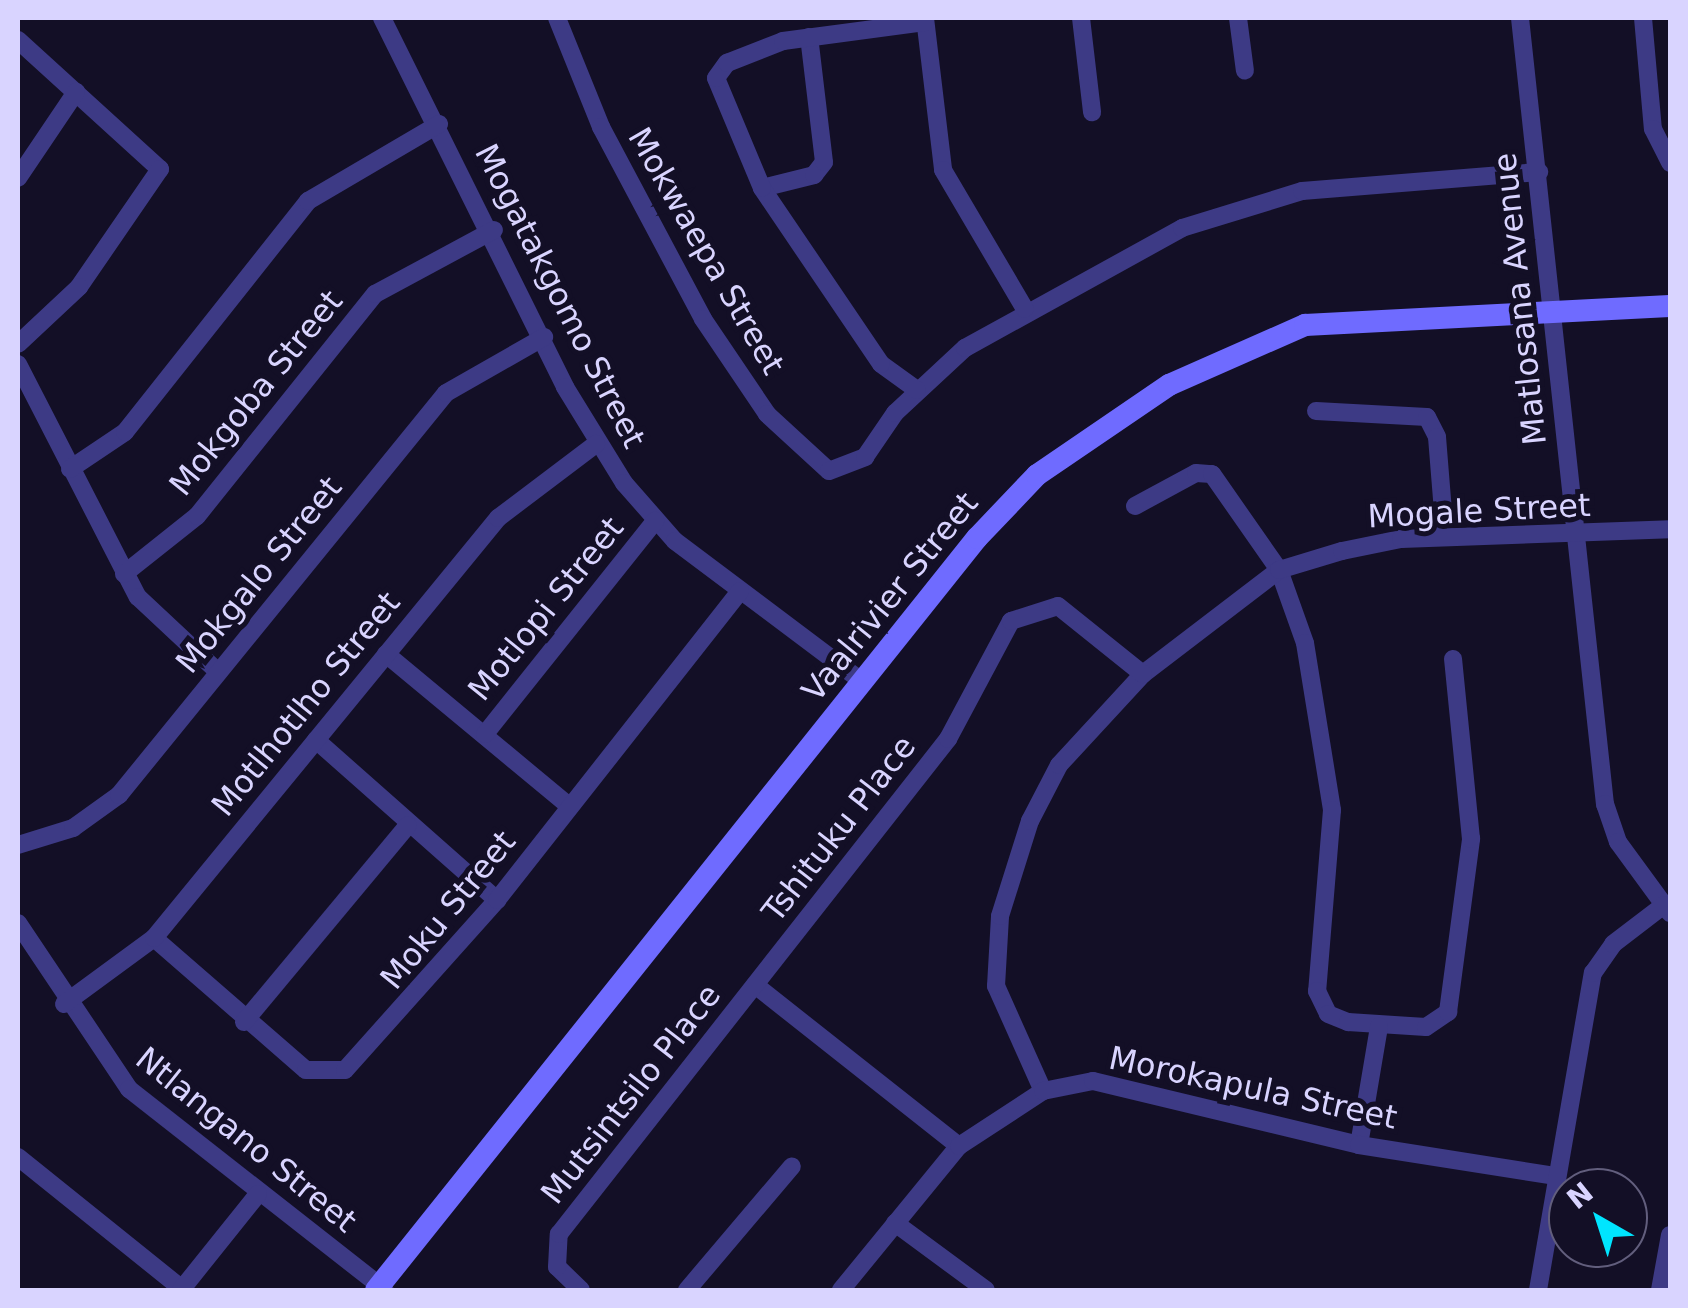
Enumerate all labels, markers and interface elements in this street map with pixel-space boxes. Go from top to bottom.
street label: Mokwaepa Street [620,121,792,381]
street label: Mogatakgomo Street [467,138,653,454]
street label: Matlosana Avenue [1486,151,1554,447]
street label: Mokgoba Street [161,283,351,503]
street label: Mokgalo Street [168,469,350,681]
street label: Vaalrivier Street [794,485,986,709]
street label: Mogale Street [1367,486,1591,536]
street label: Motlopi Street [460,510,632,708]
street label: Motlhotlho Street [204,584,408,824]
street label: Tshituku Place [754,728,924,930]
street label: Moku Street [373,823,523,997]
street label: Mutsintsilo Place [533,977,729,1211]
street label: Ntlangano Street [128,1039,364,1241]
street label: Morokapula Street [1106,1039,1400,1137]
north arrow [1548,1168,1648,1268]
text: N [1561,1176,1600,1216]

